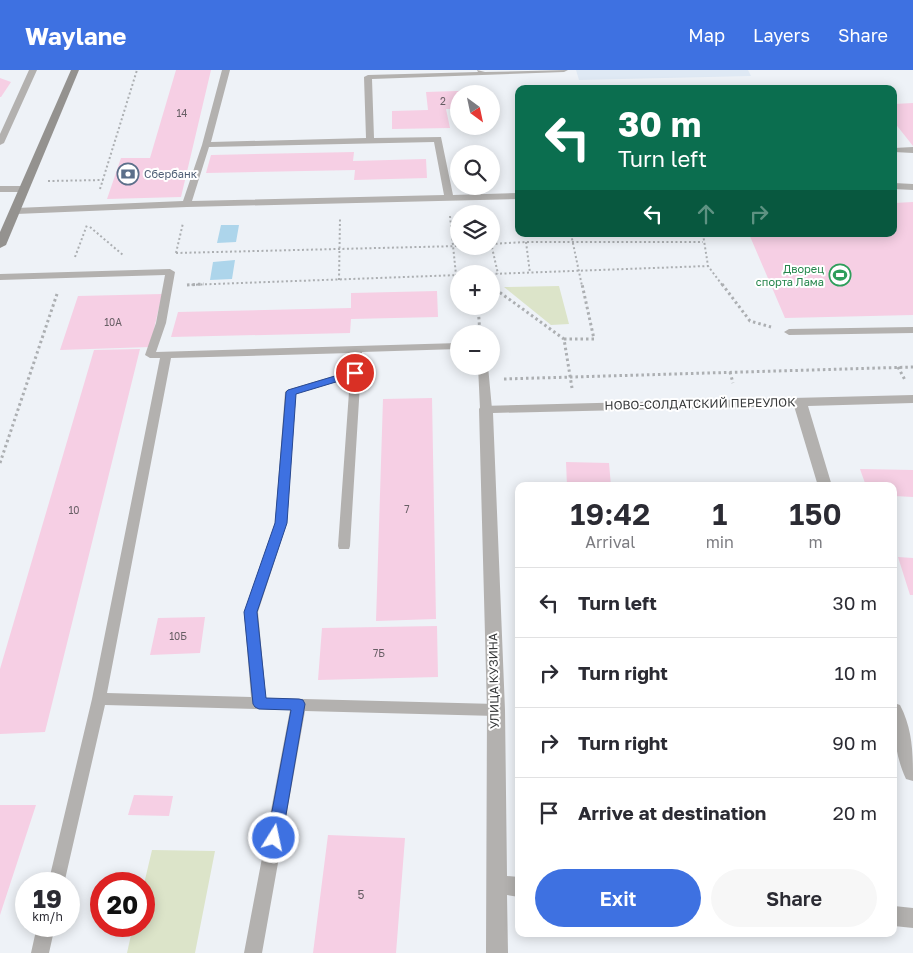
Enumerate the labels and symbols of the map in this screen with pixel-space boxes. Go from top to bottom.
north arrow [450,85,500,135]
house number: 2 [440,95,446,107]
house number: 14 [177,107,187,119]
bank icon: Сбербанк [116,162,140,186]
place label: Сбербанк [144,167,198,180]
place label: Дворец спорта Лама [756,262,824,288]
sports icon: Дворец спорта Лама [828,263,852,287]
house number: 10А [104,316,122,328]
pin [334,352,376,394]
street label: НОВО-СОЛДАТСКИЙ ПЕРЕУЛОК [604,394,796,413]
house number: 7 [404,503,410,515]
house number: 10 [68,504,80,516]
house number: 10Б [169,630,187,642]
street label: УЛИЦА КУЗИНА [485,633,502,729]
house number: 7Б [373,647,385,659]
position arrow [247,811,299,863]
speed limit sign: 20 [90,872,155,937]
house number: 5 [358,887,365,902]

